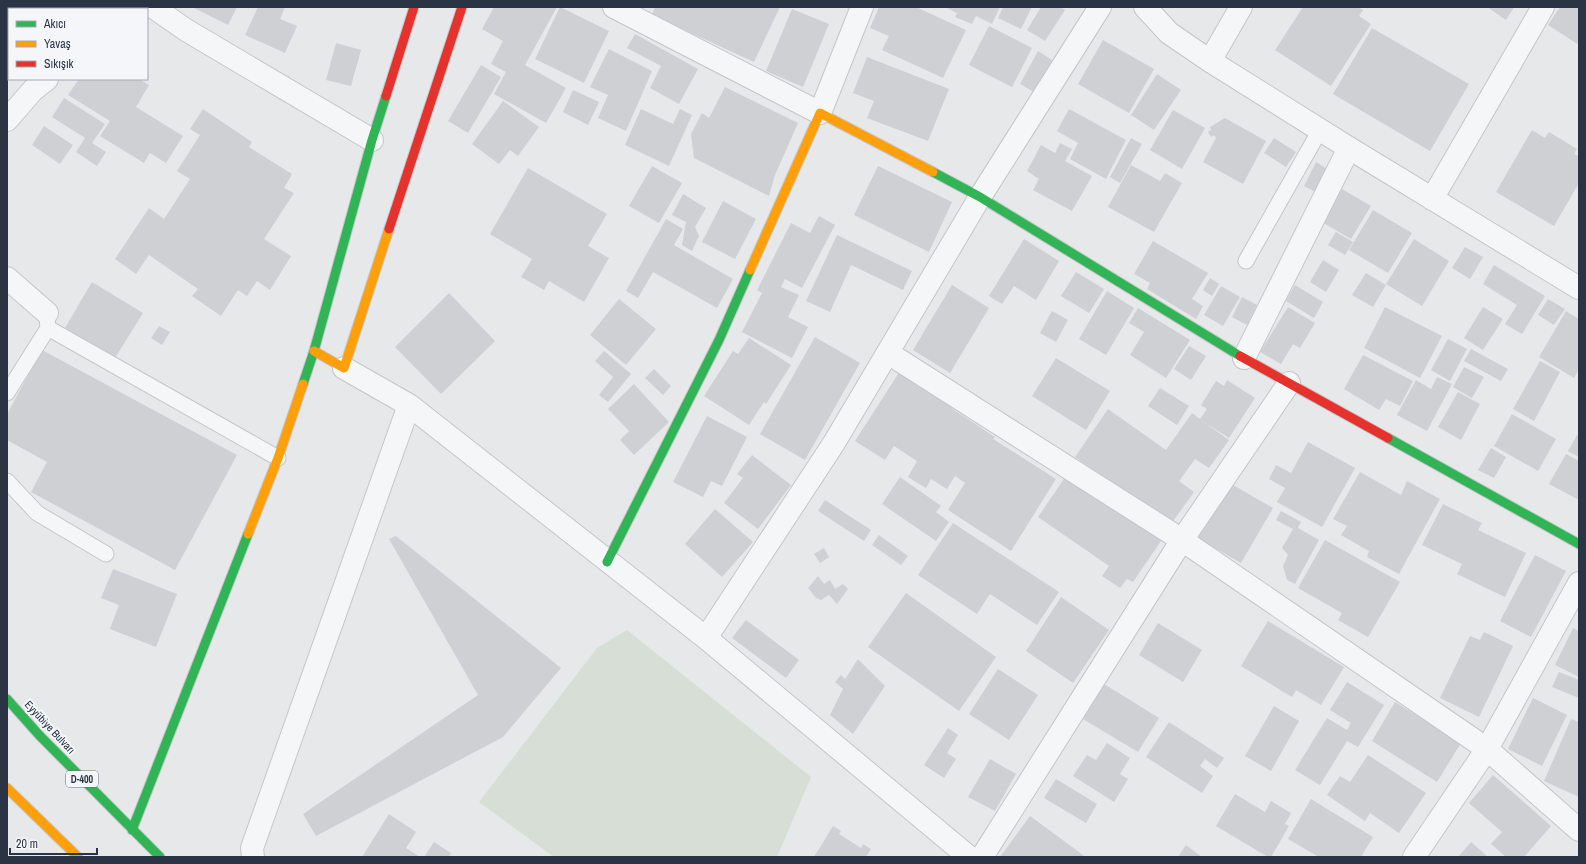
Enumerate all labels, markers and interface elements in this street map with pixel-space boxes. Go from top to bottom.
legend [8,8,148,80]
text: Akıcı [43,16,66,32]
text: Yavaş [44,36,71,52]
text: Sıkışık [44,56,74,72]
street label: Eyyübiye Bulvarı [22,697,78,757]
road number: D-400 [66,771,98,787]
scale bar [10,830,97,856]
text: 20 m [16,836,38,852]

